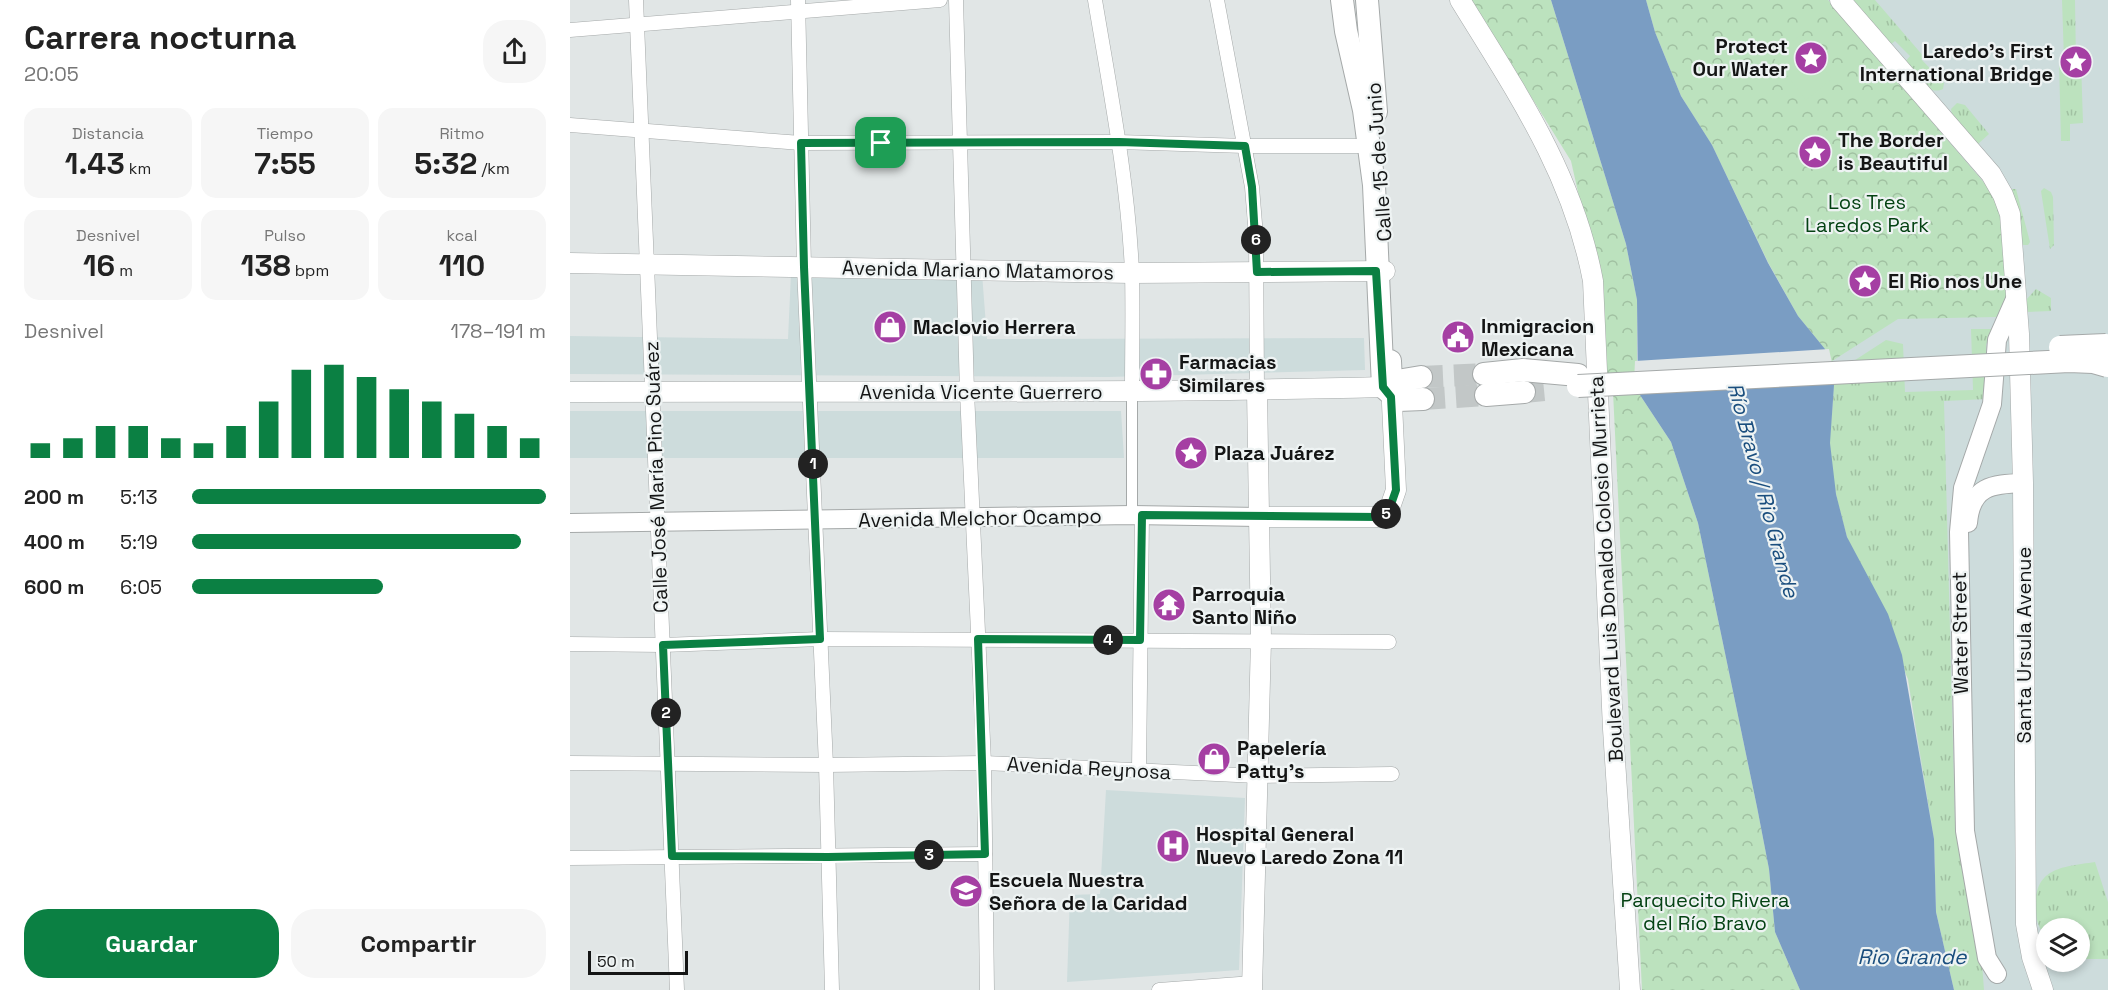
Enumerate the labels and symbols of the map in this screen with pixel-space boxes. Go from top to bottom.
place label: Protect Our Water [1692,33,1788,82]
place label: Laredo's First International Bridge [1860,38,2053,87]
place icon: Protect Our Water [1793,40,1829,76]
place icon: Laredo's First International Bridge [2058,44,2094,80]
street label: Calle 15 de Junio [1360,81,1398,243]
pin [855,117,906,168]
place label: The Border is Beautiful [1838,127,1948,176]
place icon: The Border is Beautiful [1797,134,1833,170]
park label: Los Tres Laredos Park [1805,189,1929,238]
pin: 6 [1241,225,1271,255]
street label: Avenida Mariano Matamoros [842,255,1114,285]
place icon: El Rio nos Une [1847,263,1883,299]
place label: El Rio nos Une [1888,268,2022,294]
shop icon: Maclovio Herrera [872,309,908,345]
place label: Inmigracion Mexicana [1481,313,1594,362]
place label: Maclovio Herrera [913,314,1076,340]
public building icon: Inmigracion Mexicana [1440,319,1476,355]
street label: Calle José María Pino Suárez [638,341,674,613]
place label: Farmacias Similares [1179,349,1276,398]
pharmacy icon: Farmacias Similares [1138,356,1174,392]
street label: Boulevard Luis Donaldo Colosio Murrieta [1583,375,1629,763]
street label: Avenida Vicente Guerrero [859,379,1103,405]
water label: Río Bravo / Rio Grande [1722,380,1806,602]
place icon: Plaza Juárez [1173,435,1209,471]
place label: Plaza Juárez [1214,440,1335,466]
pin: 1 [798,449,828,479]
pin: 5 [1371,499,1401,529]
street label: Avenida Melchor Ocampo [858,503,1102,533]
street label: Santa Ursula Avenue [2011,547,2037,743]
street label: Water Street [1946,571,1974,695]
place label: Parroquia Santo Niño [1192,581,1297,630]
temple icon: Parroquia Santo Niño [1151,587,1187,623]
pin: 4 [1093,625,1123,655]
pin: 2 [651,698,681,728]
place label: Papelería Patty's [1237,735,1327,784]
shop icon: Papelería Patty's [1196,741,1232,777]
street label: Avenida Reynosa [1006,751,1172,785]
place label: Hospital General Nuevo Laredo Zona 11 [1196,821,1403,870]
hospital icon: Hospital General Nuevo Laredo Zona 11 [1155,828,1191,864]
pin: 3 [914,840,944,870]
place label: Escuela Nuestra Señora de la Caridad [989,867,1187,916]
school or university icon: Escuela Nuestra Señora de la Caridad [948,873,984,909]
park label: Parquecito Rivera del Río Bravo [1620,887,1790,936]
water label: Rio Grande [1857,943,1968,970]
scale bar [588,948,688,976]

